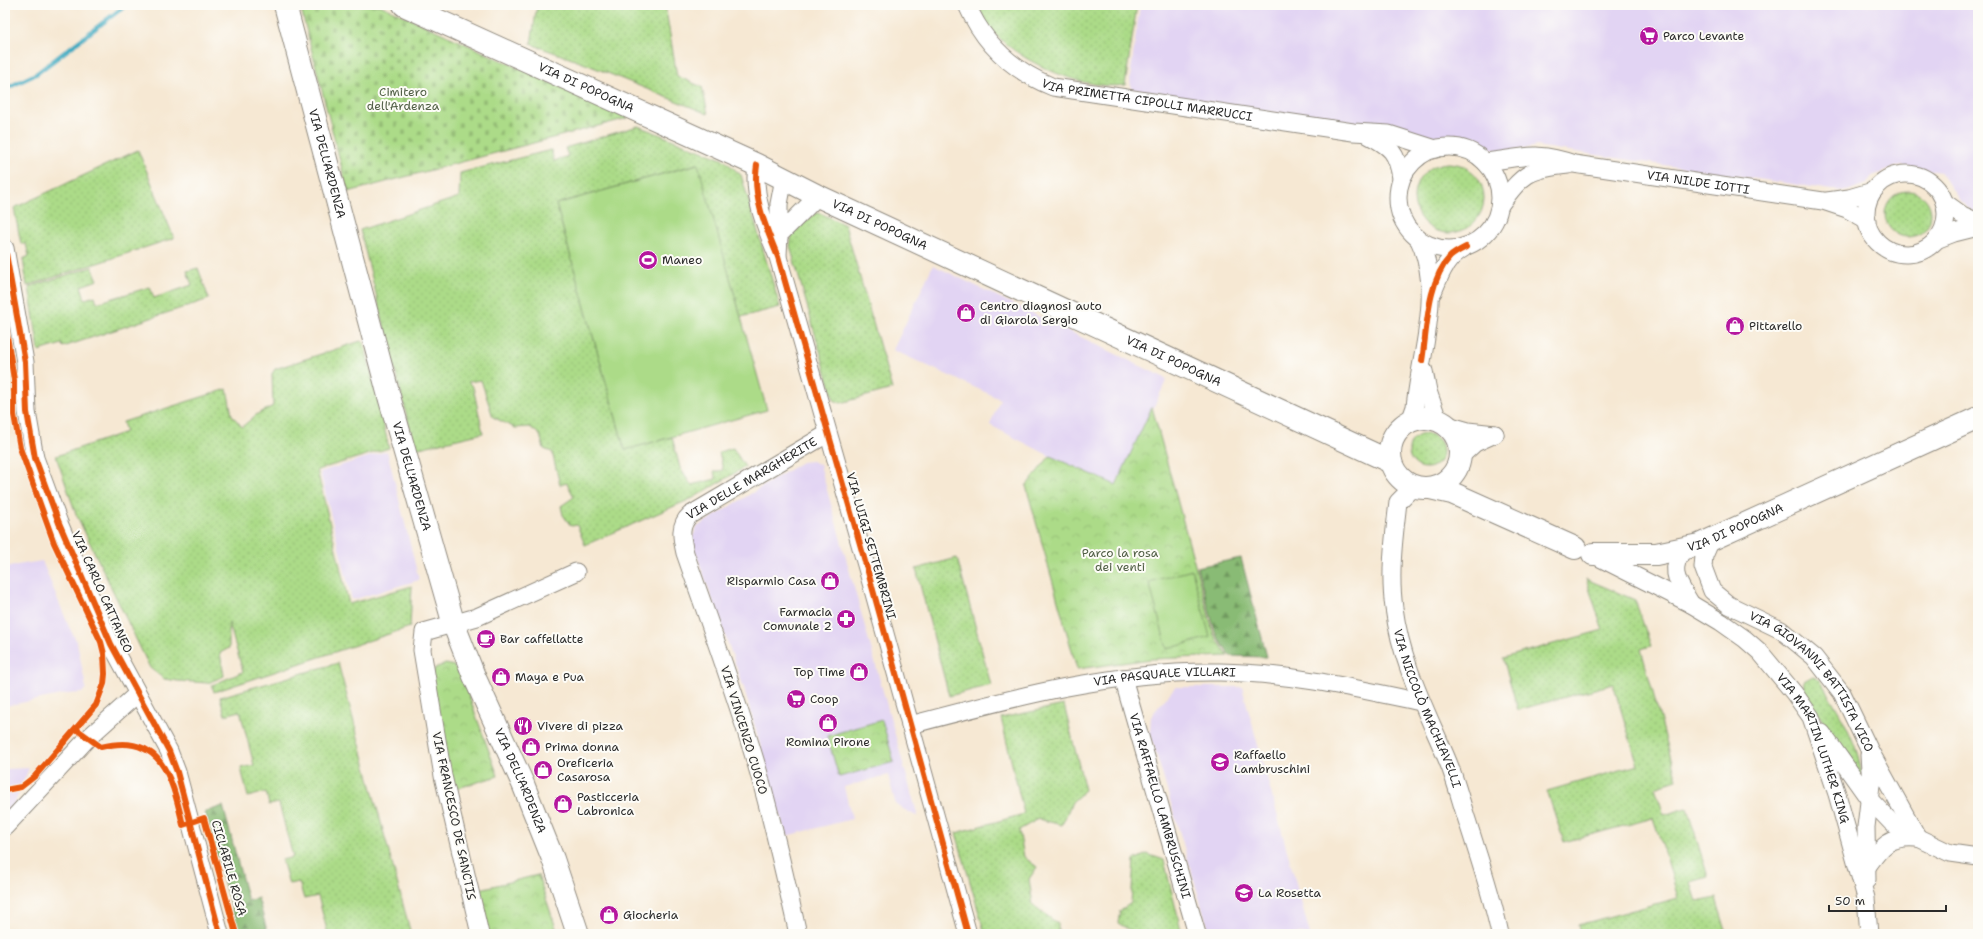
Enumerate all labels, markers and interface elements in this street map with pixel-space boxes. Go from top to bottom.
supermarket icon: Parco Levante [1638,25,1660,47]
place label: Parco Levante [1663,28,1744,44]
street label: VIA DI POPOGNA [536,59,637,116]
street label: VIA PRIMETTA CIPOLLI MARRUCCI [1039,75,1254,125]
park label: Cimitero dell'Ardenza [367,84,440,114]
street label: VIA DELL'ARDENZA [305,107,349,220]
street label: VIA NILDE IOTTI [1646,167,1751,198]
street label: VIA DI POPOGNA [829,196,930,254]
sports icon: Maneo [637,249,659,271]
place label: Maneo [662,252,702,268]
place label: Centro diagnosi auto di Giarola Sergio [980,298,1102,328]
shop icon: Centro diagnosi auto di Giarola Sergio [955,302,977,324]
shop icon: Pittarello [1724,315,1746,337]
place label: Pittarello [1749,318,1802,334]
street label: VIA DI POPOGNA [1123,332,1224,390]
street label: VIA DELL'ARDENZA [389,420,435,533]
street label: VIA DELLE MARGHERITE [683,434,820,524]
street label: VIA LUIGI SETTEMBRINI [842,471,900,622]
street label: VIA DI POPOGNA [1686,500,1786,555]
street label: VIA CARLO CATTANEO [68,528,136,656]
park label: Parco la rosa dei venti [1082,545,1159,575]
shop icon: Risparmio Casa [819,570,841,592]
place label: Risparmio Casa [727,573,817,589]
place label: Farmacia Comunale 2 [763,604,833,634]
pharmacy icon: Farmacia Comunale 2 [835,608,857,630]
street label: VIA GIOVANNI BATTISTA VICO [1746,608,1877,755]
street label: VIA NICCOLÒ MACHIAVELLI [1390,627,1465,790]
cafe icon: Bar caffellatte [475,628,497,650]
place label: Bar caffellatte [500,631,584,647]
shop icon: Top Time [848,661,870,683]
street label: VIA VINCENZO CUOCO [717,664,771,796]
place label: Top Time [793,664,845,680]
street label: VIA PASQUALE VILLARI [1092,664,1237,690]
shop icon: Maya e Pua [490,666,512,688]
place label: Maya e Pua [515,669,585,685]
street label: VIA MARTIN LUTHER KING [1773,670,1853,825]
supermarket icon: Coop [785,688,807,710]
place label: Coop [810,691,839,707]
street label: VIA RAFFAELLO LAMBRUSCHINI [1126,711,1194,901]
shop icon: Romina Pirone [817,712,839,734]
restaurant icon: Vivere di pizza [512,715,534,737]
place label: Vivere di pizza [537,718,624,734]
street label: VIA DELL'ARDENZA [491,726,550,836]
street label: VIA FRANCESCO DE SANCTIS [428,730,480,902]
place label: Romina Pirone [786,734,870,750]
shop icon: Prima donna [520,736,542,758]
place label: Prima donna [545,739,619,755]
place label: Raffaello Lambruschini [1234,747,1310,777]
school or university icon: Raffaello Lambruschini [1209,751,1231,773]
place label: Oreficeria Casarosa [557,755,614,785]
shop icon: Oreficeria Casarosa [532,759,554,781]
place label: Pasticceria Labronica [577,789,639,819]
shop icon: Pasticceria Labronica [552,793,574,815]
street label: CICLABILE ROSA [208,818,250,918]
school or university icon: La Rosetta [1233,882,1255,904]
place label: La Rosetta [1258,885,1321,901]
scale bar [1829,887,1946,913]
text: 50 m [1835,893,1865,909]
shop icon: Giocheria [598,904,620,926]
place label: Giocheria [623,907,679,923]

